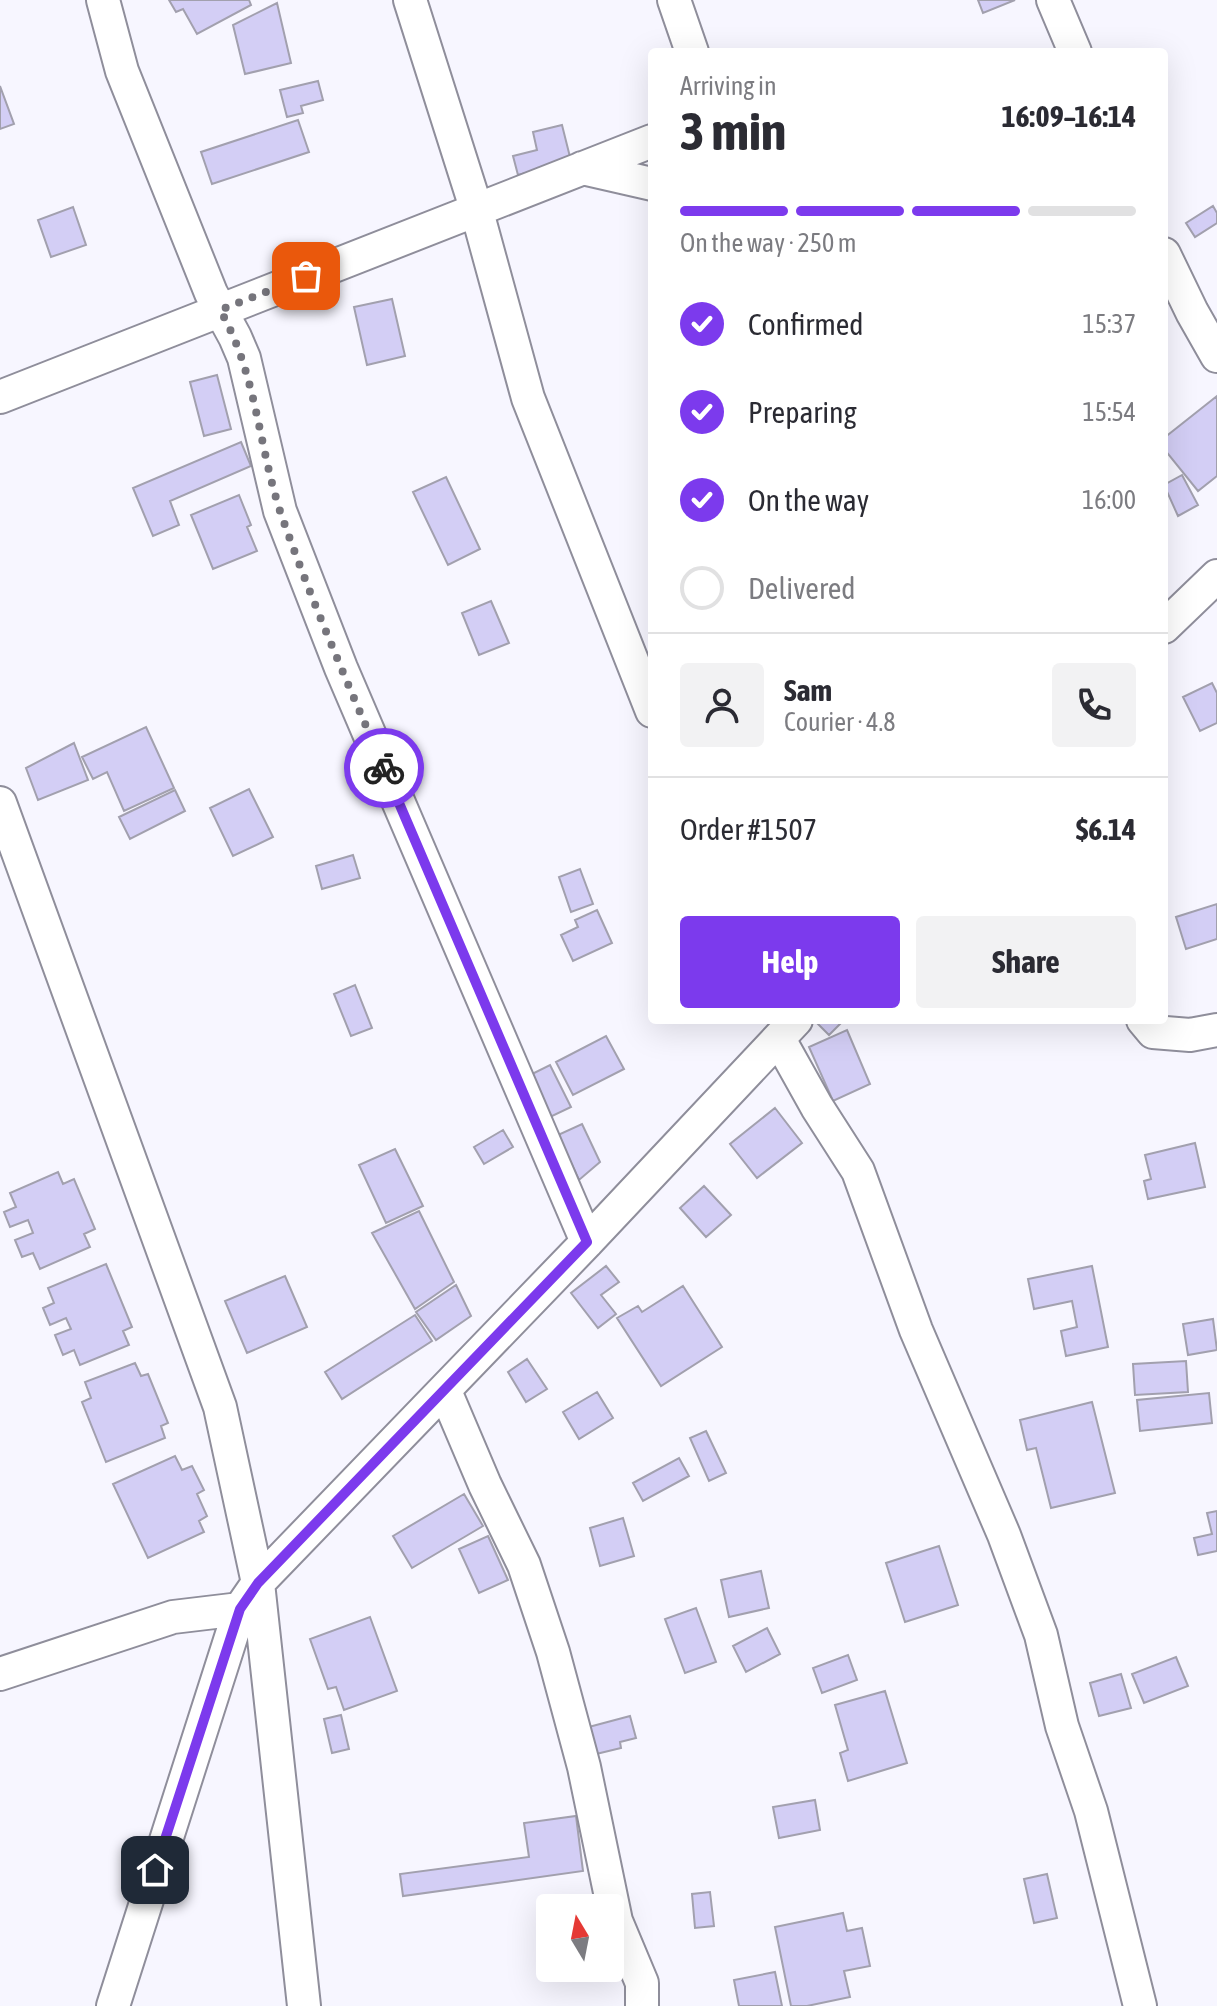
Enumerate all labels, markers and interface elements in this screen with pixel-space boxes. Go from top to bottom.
text: Arriving in [680,71,777,101]
text: 16:09–16:14 [1001,99,1136,133]
text: 3 min [680,101,786,161]
text: On the way · 250 m [680,228,857,258]
pin [272,242,340,310]
icon: bag [284,254,328,298]
icon: check [680,302,724,346]
text: Confirmed [748,307,863,341]
text: 15:37 [1082,309,1136,339]
icon: check [680,390,724,434]
text: Preparing [748,395,857,429]
text: 15:54 [1082,397,1136,427]
icon: check [680,478,724,522]
text: On the way [748,483,869,517]
text: 16:00 [1082,485,1136,515]
text: Delivered [748,571,856,605]
button: person [680,663,764,747]
button: phone [1052,663,1136,747]
text: Sam [784,673,832,707]
text: Courier · 4.8 [784,707,895,737]
courier [344,728,424,808]
icon: bike [362,746,406,790]
text: Order #1507 [680,812,817,846]
text: $6.14 [1076,812,1136,846]
button: Help [680,916,900,1008]
button: Share [916,916,1136,1008]
pin [121,1836,189,1904]
icon: home [133,1848,177,1892]
north arrow [536,1894,624,1982]
map controls [536,1894,624,1982]

